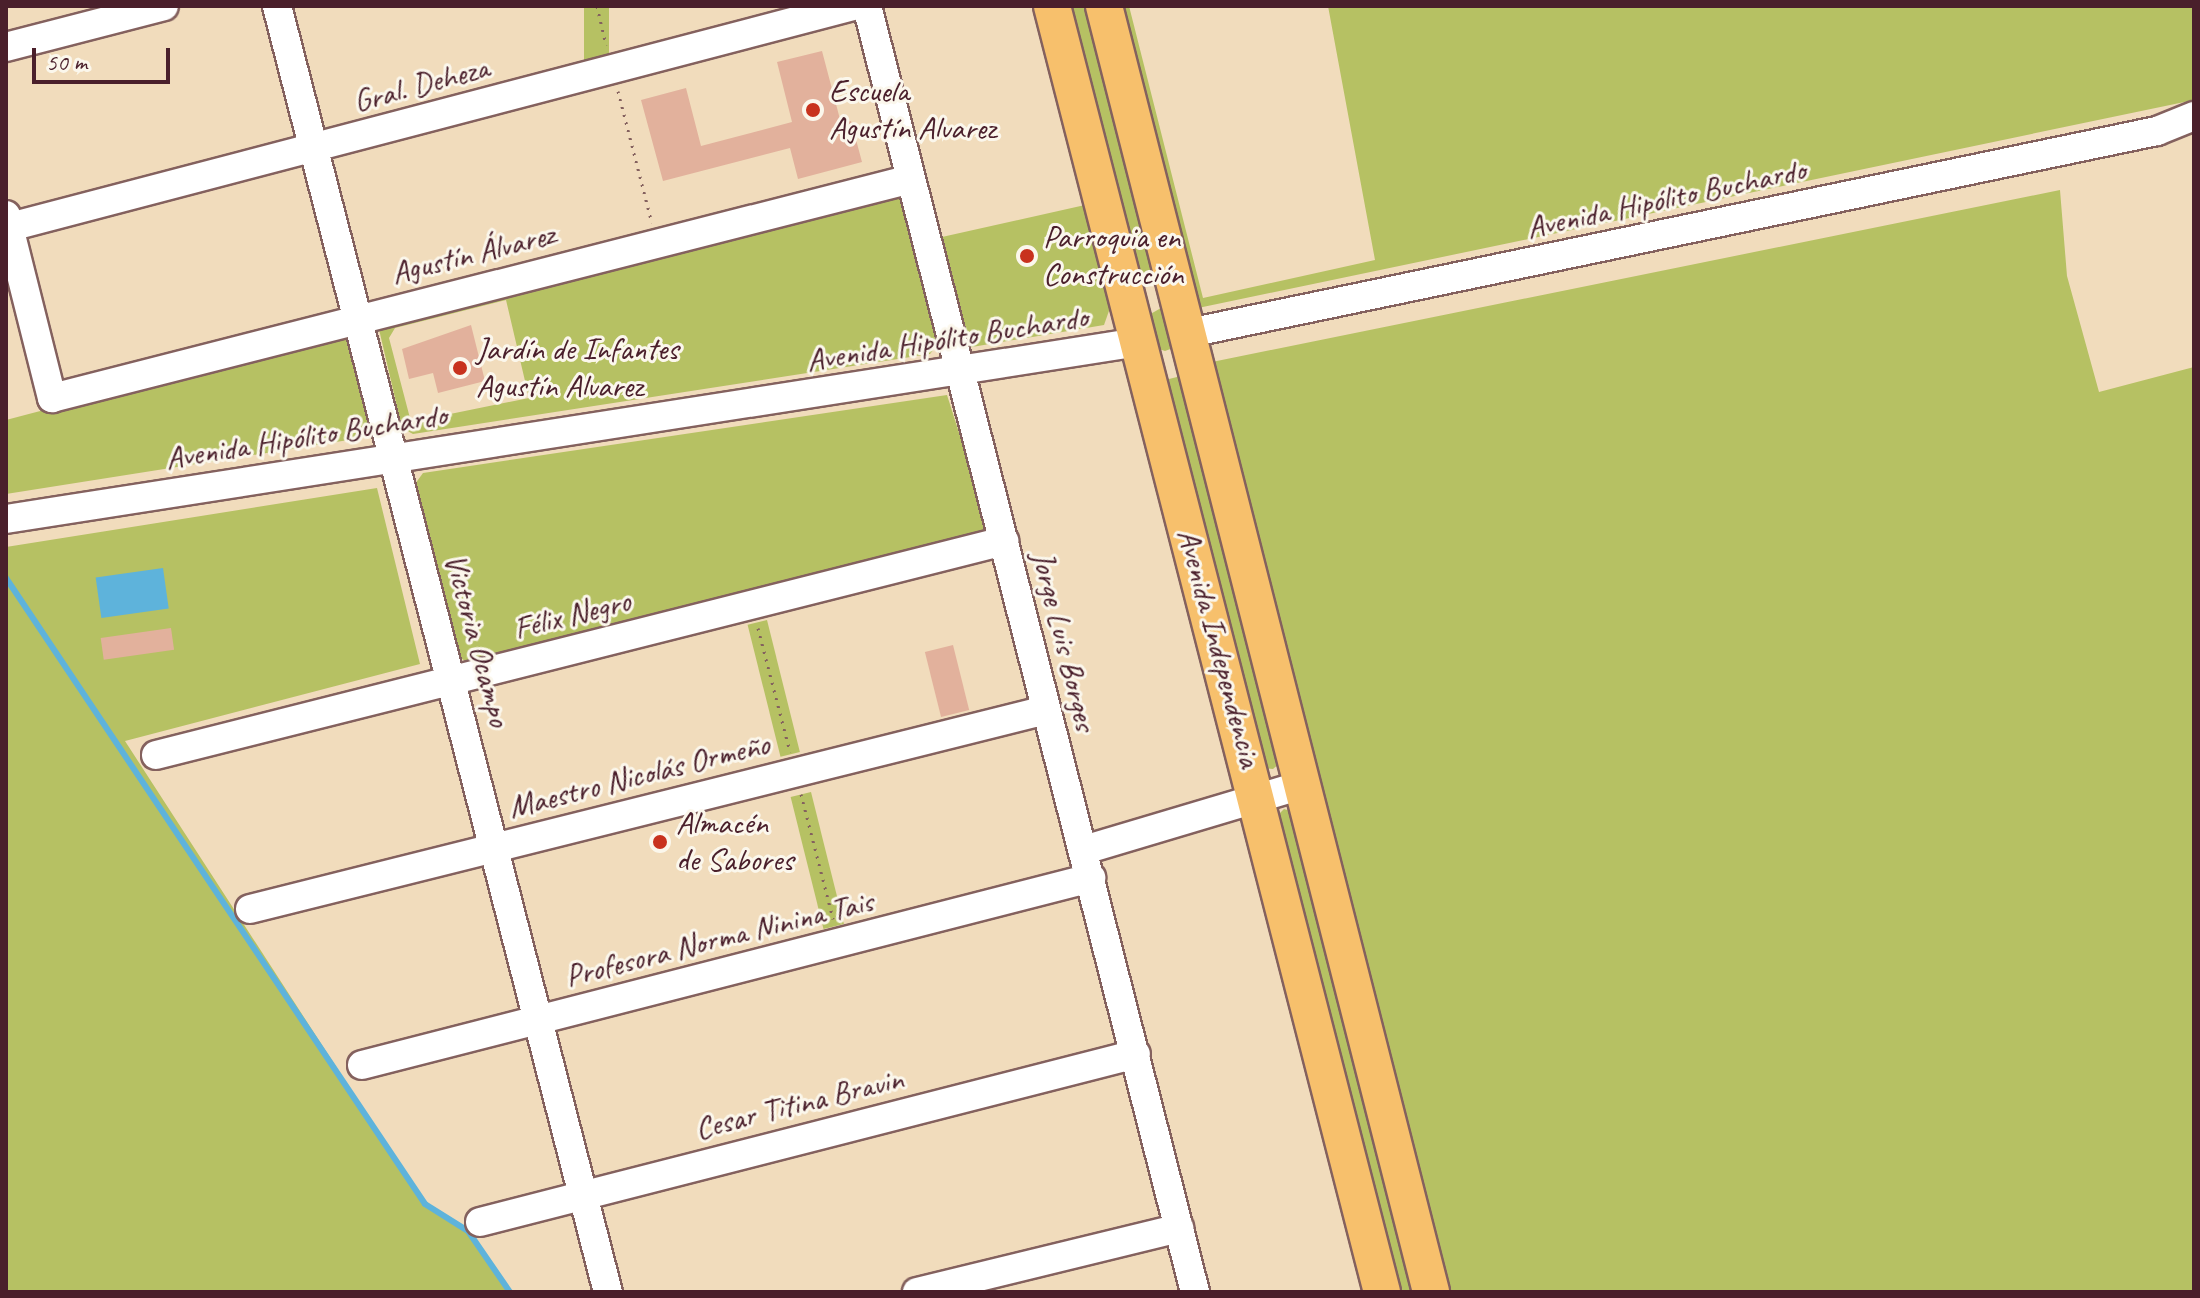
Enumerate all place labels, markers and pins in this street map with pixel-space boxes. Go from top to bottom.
place label: Escuela Agustín Alvarez [829,73,996,148]
marker: Escuela Agustín Alvarez [804,101,822,119]
place label: Parroquia en Construcción [1043,219,1184,294]
marker: Parroquia en Construcción [1018,247,1036,265]
place label: Jardín de Infantes Agustín Alvarez [476,331,679,406]
marker: Jardín de Infantes Agustín Alvarez [451,359,469,377]
place label: Almacén de Sabores [676,805,794,880]
marker: Almacén de Sabores [651,833,669,851]

